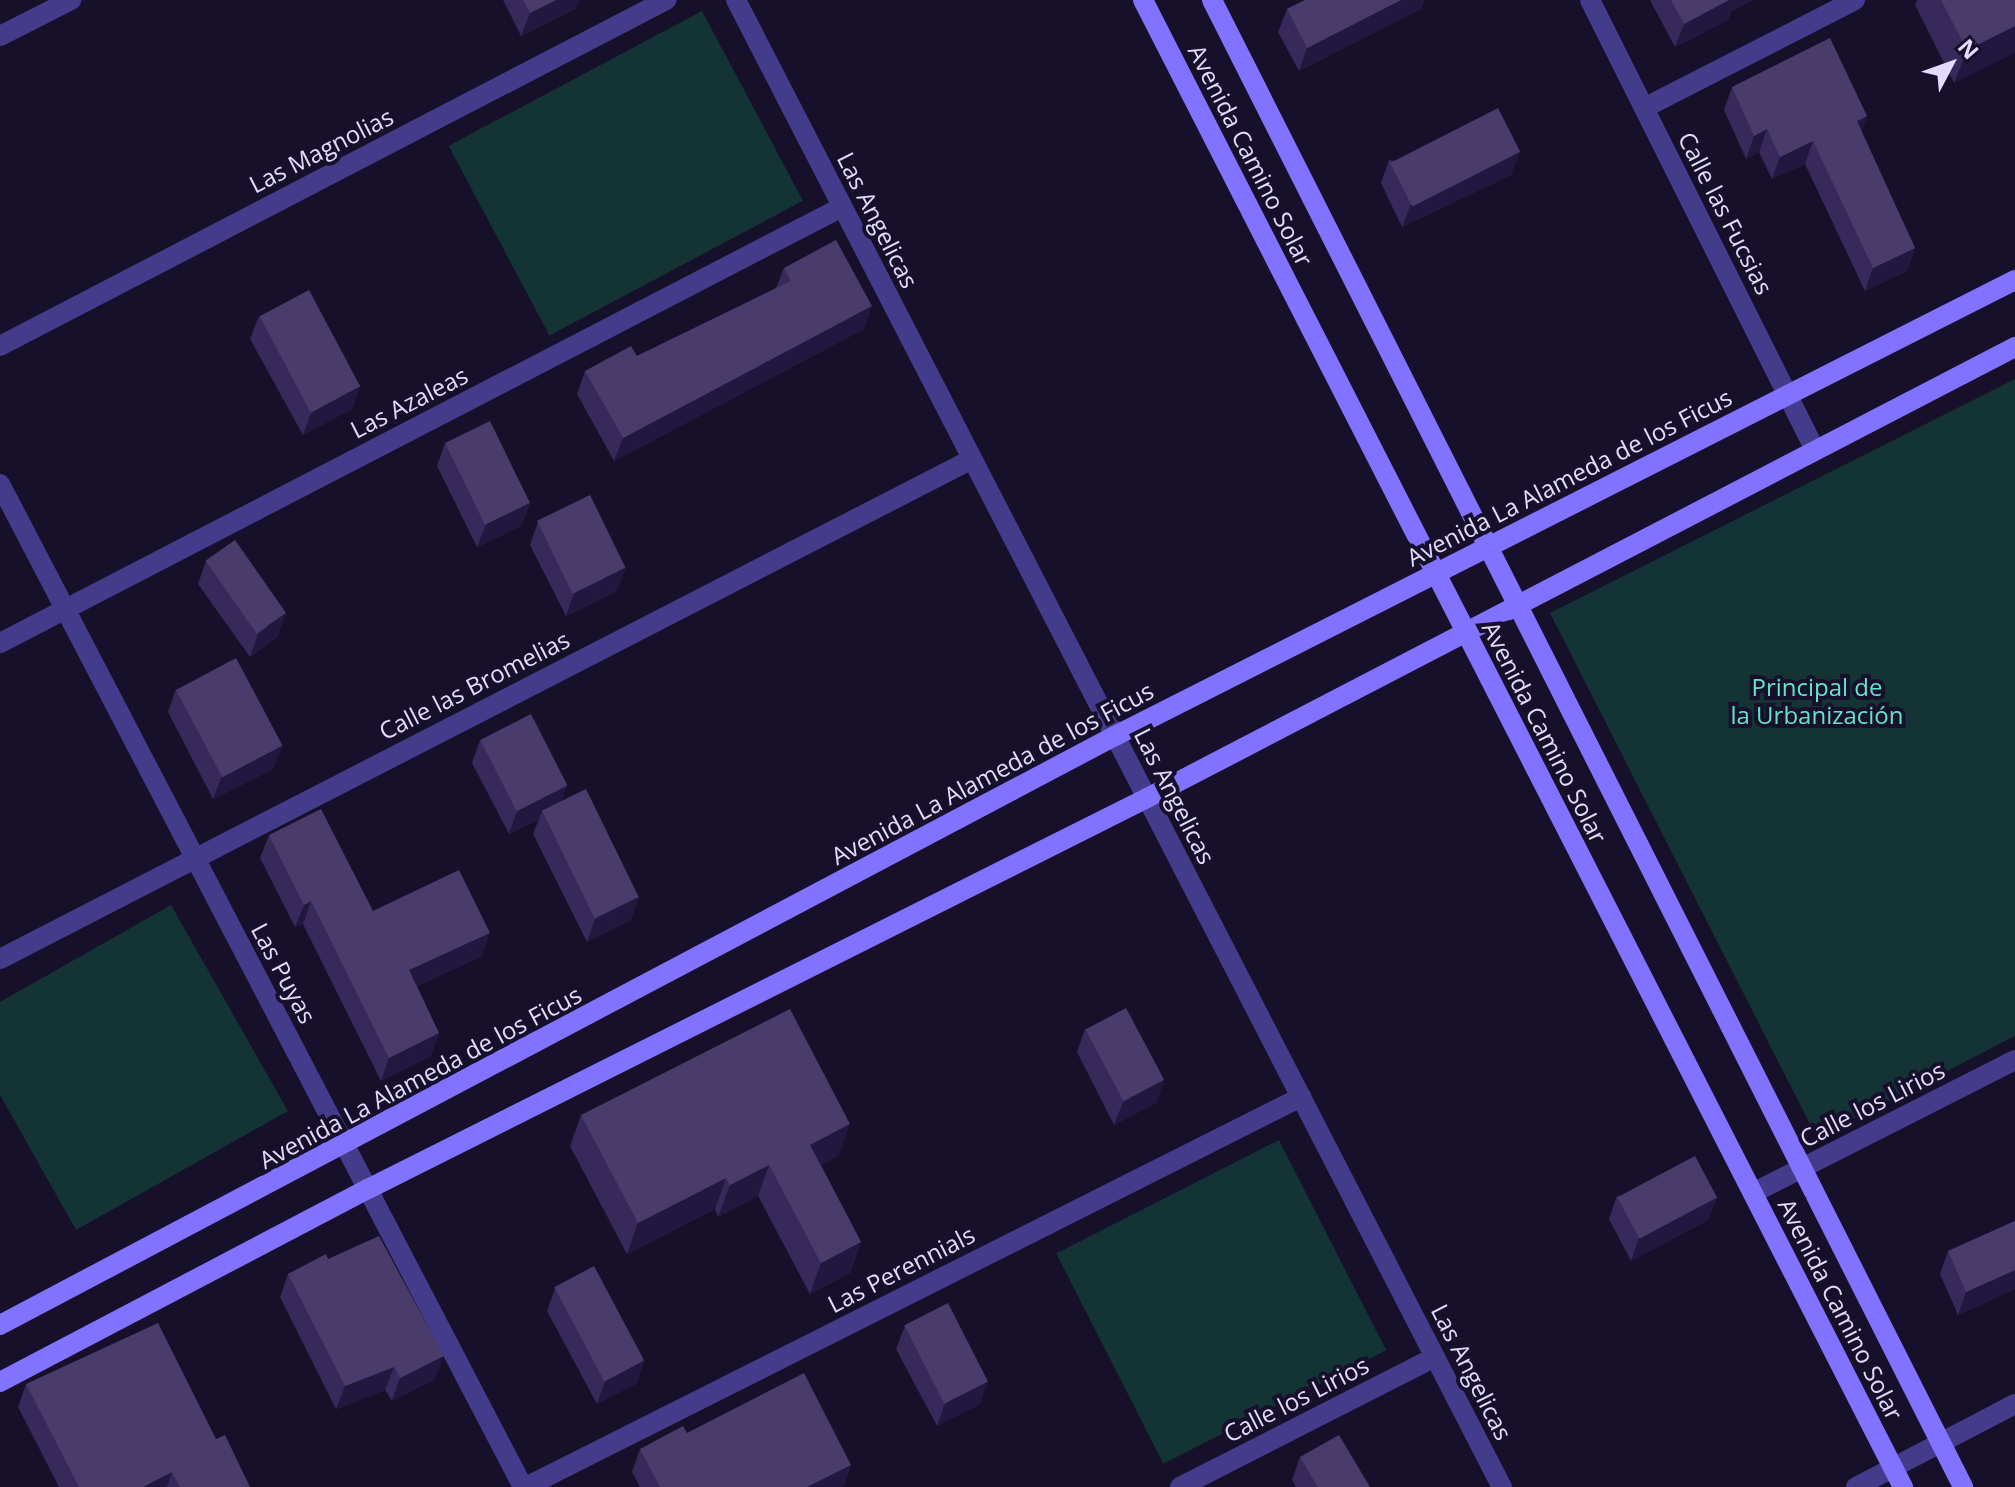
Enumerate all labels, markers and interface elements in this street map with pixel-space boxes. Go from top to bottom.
north arrow [1911,24,1991,104]
text: N [1952,32,1986,65]
street label: Avenida Camino Solar [1183,39,1319,271]
street label: Las Magnolias [244,101,398,199]
street label: Calle las Fucsias [1673,127,1779,299]
street label: Las Angelicas [832,147,924,293]
street label: Las Azaleas [346,360,472,444]
street label: Avenida La Alameda de los Ficus [1402,382,1736,572]
street label: Avenida Camino Solar [1477,616,1613,848]
street label: Calle las Bromelias [374,625,574,745]
park label: Principal de la Urbanización [1730,673,1904,729]
street label: Avenida La Alameda de los Ficus [826,676,1158,870]
street label: Las Angelicas [1129,723,1221,869]
street label: Las Puyas [246,918,322,1028]
street label: Avenida La Alameda de los Ficus [254,980,586,1174]
street label: Calle los Lirios [1795,1055,1949,1153]
street label: Avenida Camino Solar [1773,1193,1909,1425]
street label: Las Perennials [823,1220,979,1318]
street label: Las Angelicas [1426,1299,1518,1445]
street label: Calle los Lirios [1219,1350,1373,1448]

